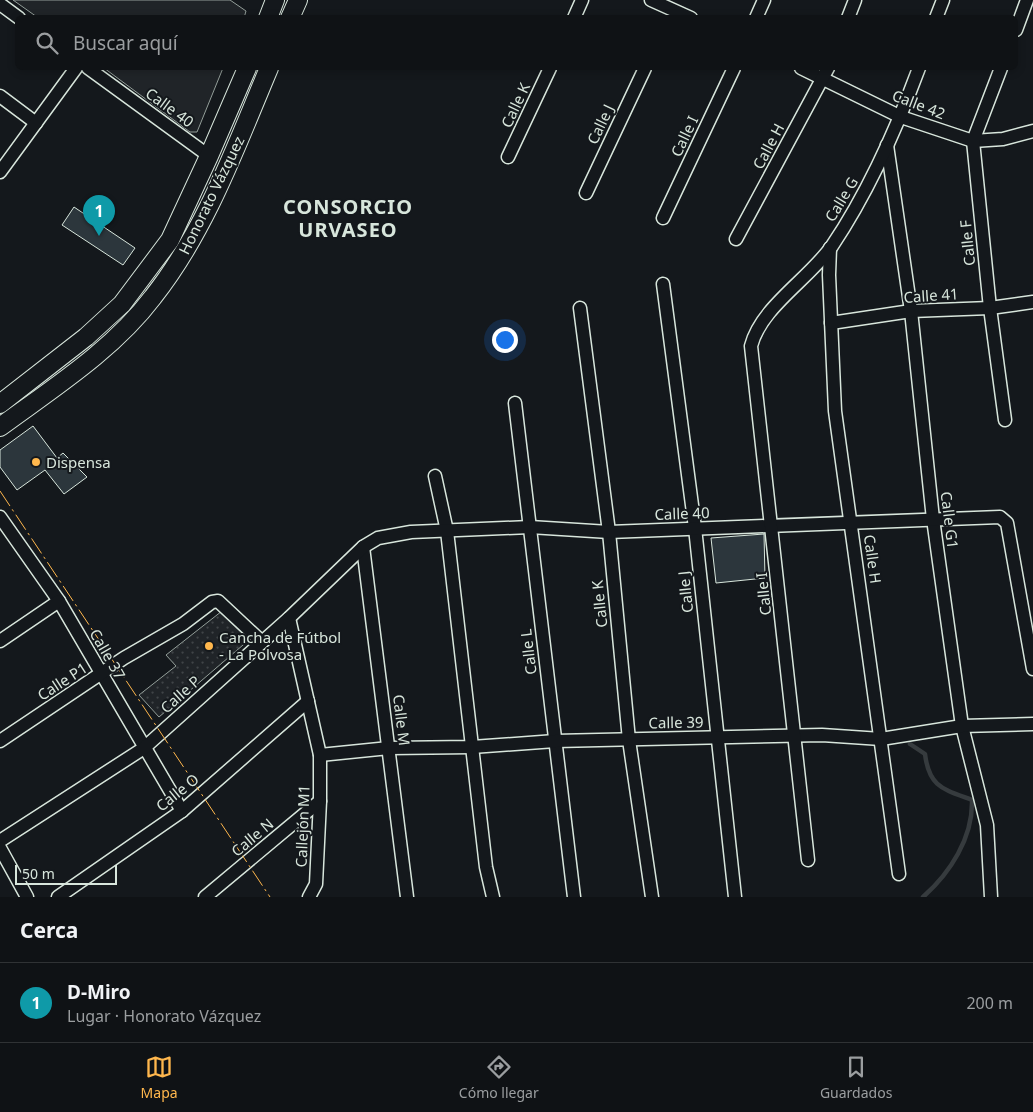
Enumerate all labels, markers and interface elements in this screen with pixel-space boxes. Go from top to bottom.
search box [15,15,1018,70]
icon: search [33,29,61,57]
text: Buscar aquí [73,30,178,56]
street label: Calle K [496,79,534,131]
street label: Calle 40 [142,83,198,131]
street label: Calle 42 [890,85,948,123]
street label: Calle J [582,101,618,147]
street label: Calle I [666,112,702,160]
street label: Calle H [748,120,788,172]
street label: Honorato Vázquez [174,133,248,257]
street label: Calle G [820,173,862,225]
district label: CONSORCIO URVASEO [283,193,413,243]
pin: 1 [83,195,115,236]
street label: Calle F [955,219,979,267]
street label: Calle 41 [903,283,959,307]
your location [492,327,518,353]
place label: Dispensa [46,452,111,472]
marker: Dispensa [30,456,42,468]
street label: Calle G1 [937,490,963,550]
street label: Calle 40 [654,502,710,524]
street label: Calle H [860,533,886,585]
street label: Calle J [673,570,697,614]
street label: Calle I [751,572,775,616]
street label: Calle K [587,579,611,629]
street label: Calle 37 [86,625,130,683]
place label: Cancha de Fútbol - La Polvosa [219,627,341,664]
street label: Calle L [515,628,541,676]
marker: Cancha de Fútbol - La Polvosa [203,640,215,652]
street label: Calle P1 [33,657,91,705]
street label: Calle P [156,671,204,717]
street label: Calle M [389,693,415,747]
street label: Calle 39 [648,712,704,732]
street label: Calle O [151,769,203,815]
street label: Callejón M1 [291,784,313,868]
street label: Calle N [227,813,277,861]
scale bar [15,862,118,885]
text: 50 m [22,864,55,883]
text: Cerca [20,916,78,944]
text: D-Miro [67,979,131,1005]
text: 1 [31,992,41,1014]
text: 200 m [966,992,1013,1014]
text: Lugar · Honorato Vázquez [67,1005,261,1027]
tab: Mapa [141,1053,178,1102]
tab: Cómo llegar [459,1053,539,1102]
tab: Guardados [820,1053,892,1102]

